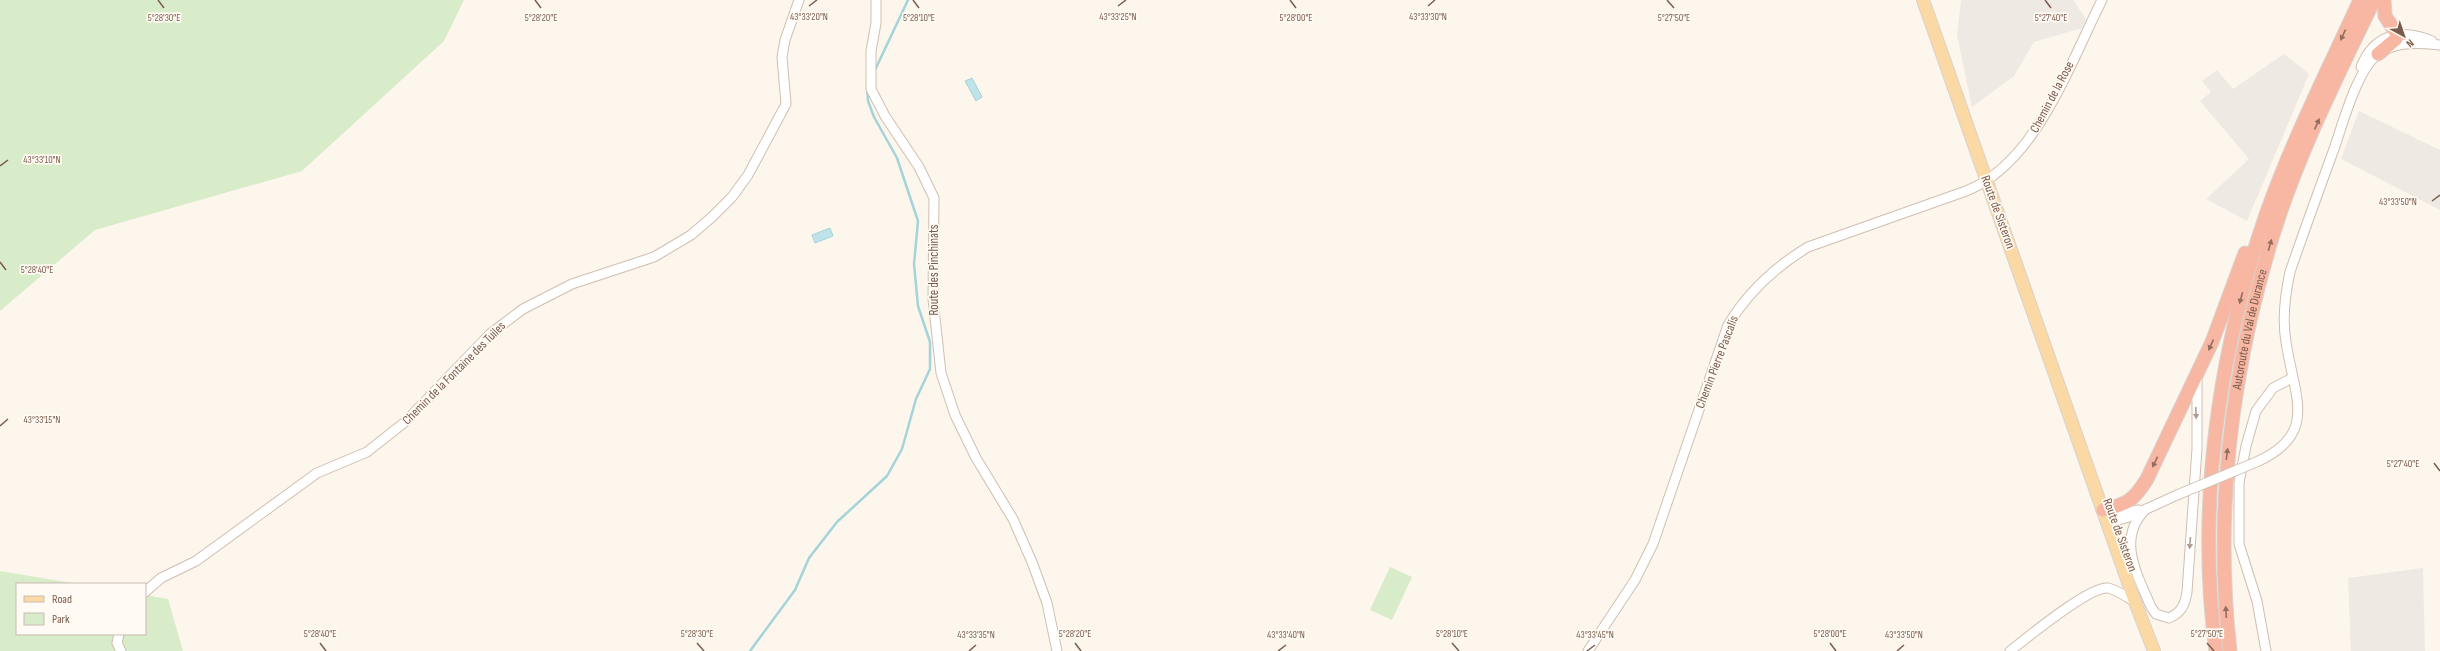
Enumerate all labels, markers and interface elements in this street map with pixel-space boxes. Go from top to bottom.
text: 43°33'20"N [790,11,828,23]
text: 43°33'25"N [1099,11,1137,23]
text: 43°33'30"N [1409,11,1447,23]
text: 5°28'30"E [148,12,180,24]
text: 5°28'20"E [525,12,557,24]
text: 5°28'10"E [903,12,935,24]
text: 5°28'00"E [1280,12,1312,24]
text: 5°27'50"E [1658,12,1690,24]
text: 5°27'40"E [2035,12,2067,24]
north arrow [2384,16,2424,56]
one-way arrow [2340,30,2346,42]
text: N [2404,36,2417,50]
street label: Chemin de la Rose [2026,58,2078,136]
one-way arrow [2314,118,2320,130]
text: 43°33'10"N [23,154,61,166]
street label: Route de Sisteron [1977,173,2019,251]
text: 43°33'50"N [2379,196,2417,208]
street label: Route des Pinchinats [926,224,942,315]
one-way arrow [2267,239,2273,251]
text: 5°28'40"E [21,264,53,276]
street label: Autoroute du Val de Durance [2229,267,2271,392]
one-way arrow [2238,292,2244,304]
street label: Chemin Pierre Pascalis [1692,313,1742,411]
street label: Chemin de la Fontaine des Tuiles [399,318,509,428]
one-way arrow [2208,339,2214,350]
one-way arrow [2193,407,2199,420]
text: 43°33'15"N [24,414,60,426]
one-way arrow [2224,448,2230,460]
one-way arrow [2152,457,2158,468]
text: 5°27'40"E [2387,458,2419,470]
street label: Route de Sisteron [2099,496,2141,574]
one-way arrow [2187,537,2194,549]
legend [16,583,146,635]
text: Road [52,592,72,607]
one-way arrow [2222,606,2229,618]
text: Park [52,612,70,627]
text: 5°28'40"E [304,628,336,640]
text: 5°28'30"E [681,628,713,640]
text: 5°28'20"E [1059,628,1091,640]
text: 5°28'10"E [1436,628,1468,640]
text: 5°28'00"E [1814,628,1846,640]
text: 5°27'50"E [2191,628,2223,640]
text: 43°33'35"N [957,629,995,641]
text: 43°33'40"N [1267,629,1305,641]
text: 43°33'45"N [1576,629,1614,641]
text: 43°33'50"N [1885,629,1923,641]

